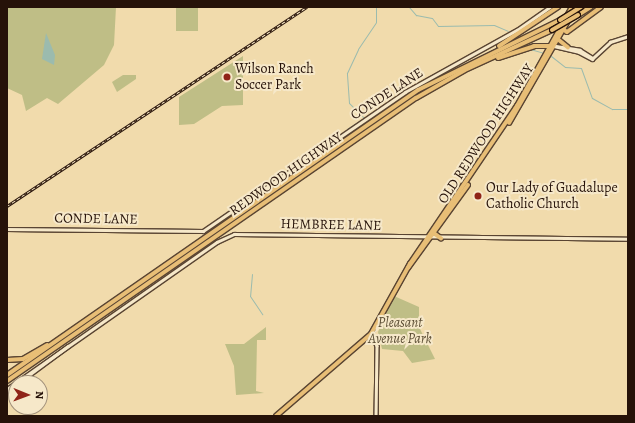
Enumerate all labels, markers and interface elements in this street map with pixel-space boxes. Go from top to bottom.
place label: Wilson Ranch Soccer Park [235,61,314,94]
street label: OLD REDWOOD HIGHWAY [435,61,537,207]
street label: CONDE LANE [348,64,426,124]
marker: Wilson Ranch Soccer Park [222,72,232,82]
street label: REDWOOD HIGHWAY [226,129,346,219]
place label: Our Lady of Guadalupe Catholic Church [486,180,618,212]
marker: Our Lady of Guadalupe Catholic Church [473,191,483,201]
street label: CONDE LANE [54,210,138,228]
street label: HEMBREE LANE [280,216,382,234]
park label: Pleasant Avenue Park [368,315,432,348]
north arrow [8,375,48,415]
text: N [32,391,47,399]

